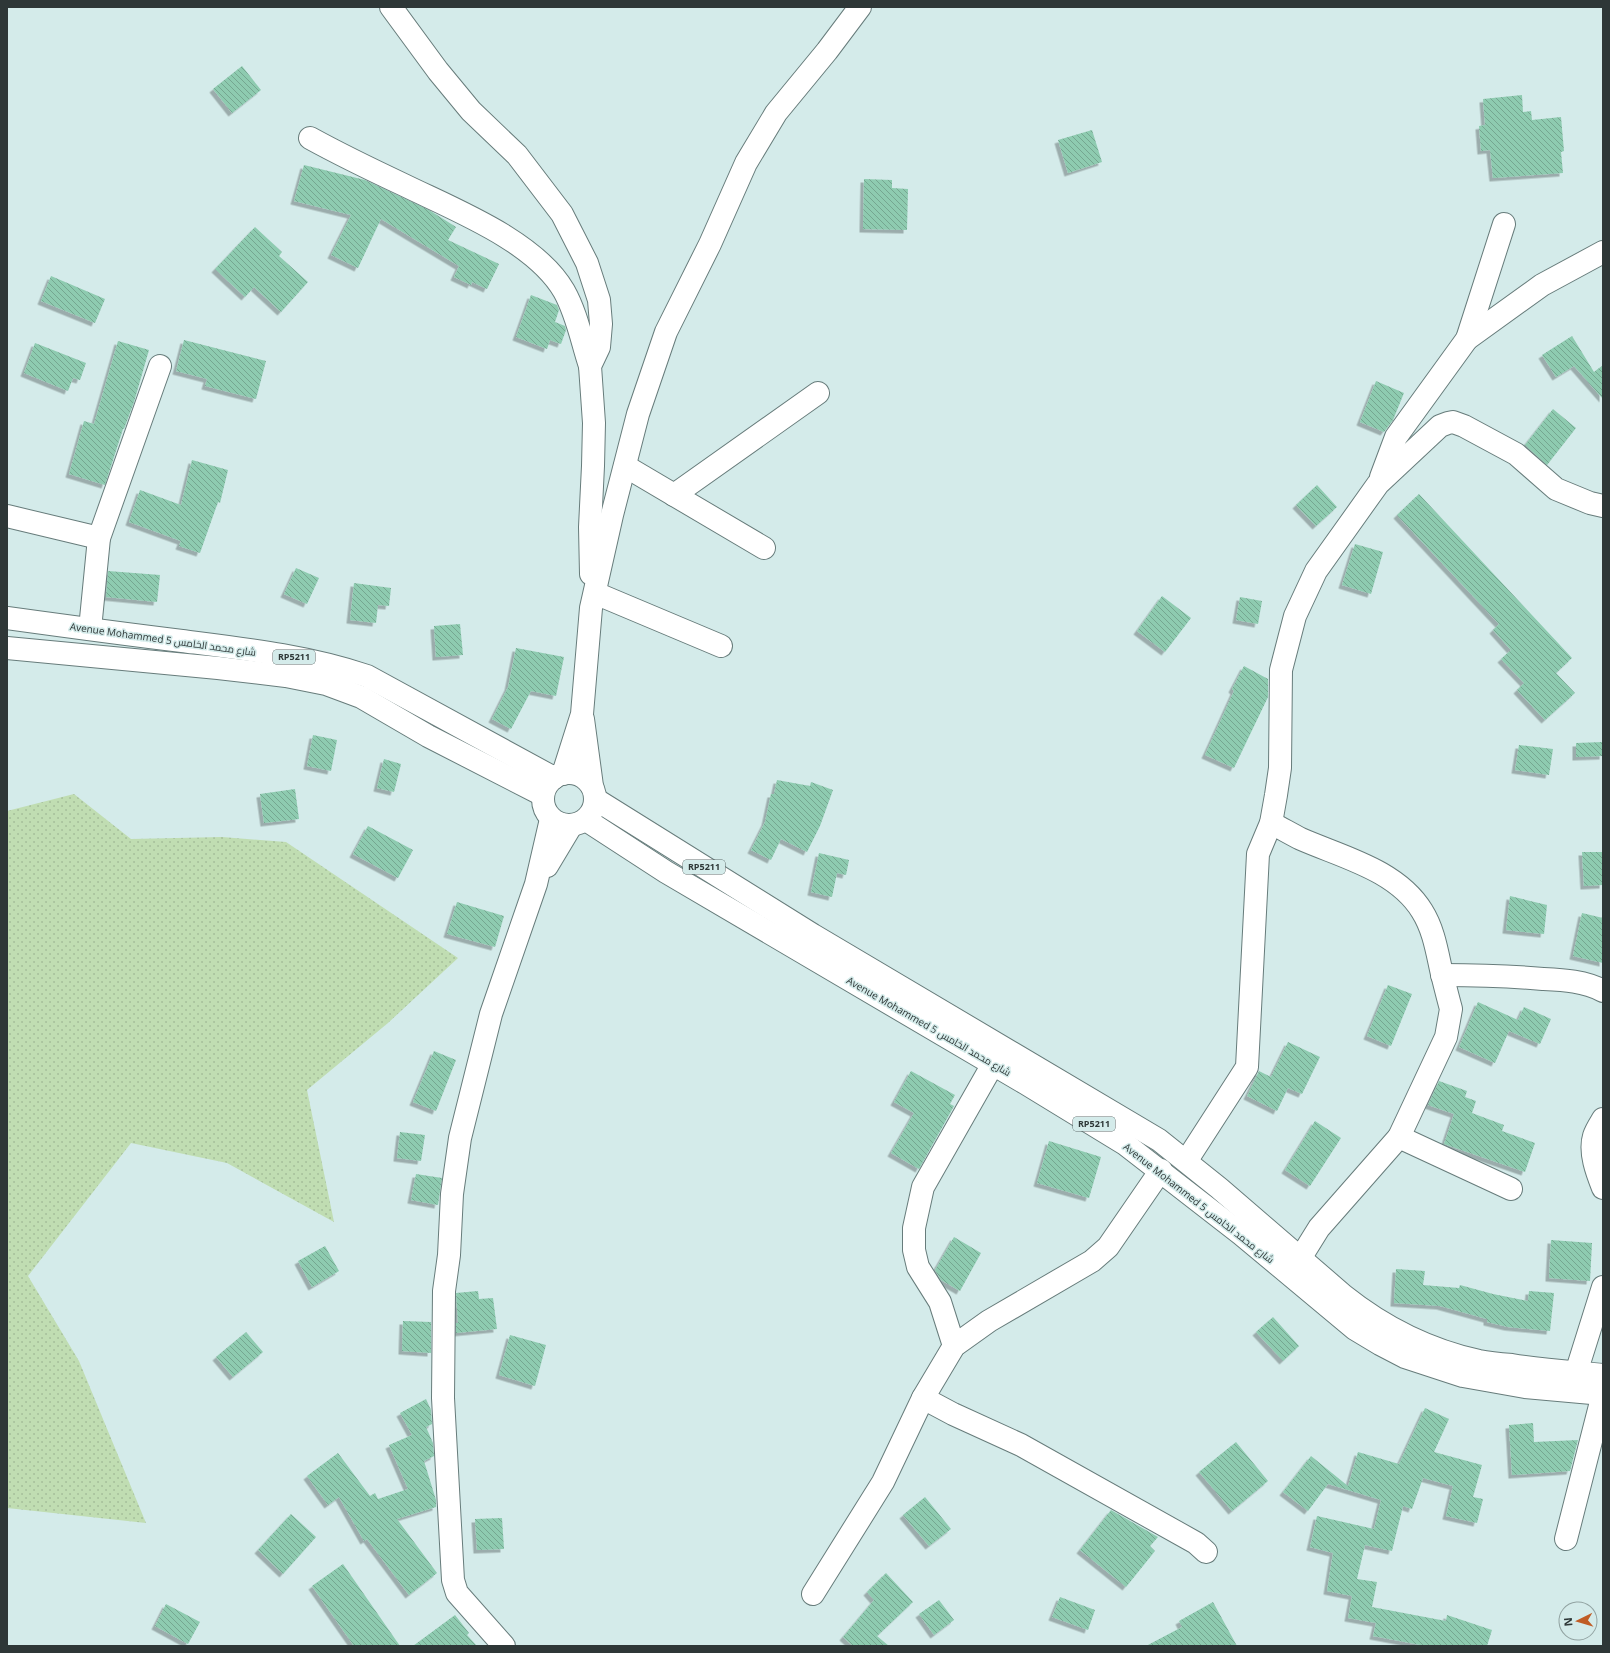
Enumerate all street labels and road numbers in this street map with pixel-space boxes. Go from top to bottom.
street label: Avenue Mohammed 5 شارع محمد الخامس [69,619,257,659]
road number: RP5211 [273,650,315,664]
road number: RP5211 [683,860,725,874]
street label: Avenue Mohammed 5 شارع محمد الخامس [844,973,1014,1079]
road number: RP5211 [1073,1117,1115,1131]
street label: Avenue Mohammed 5 شارع محمد الخامس [1121,1140,1277,1266]

